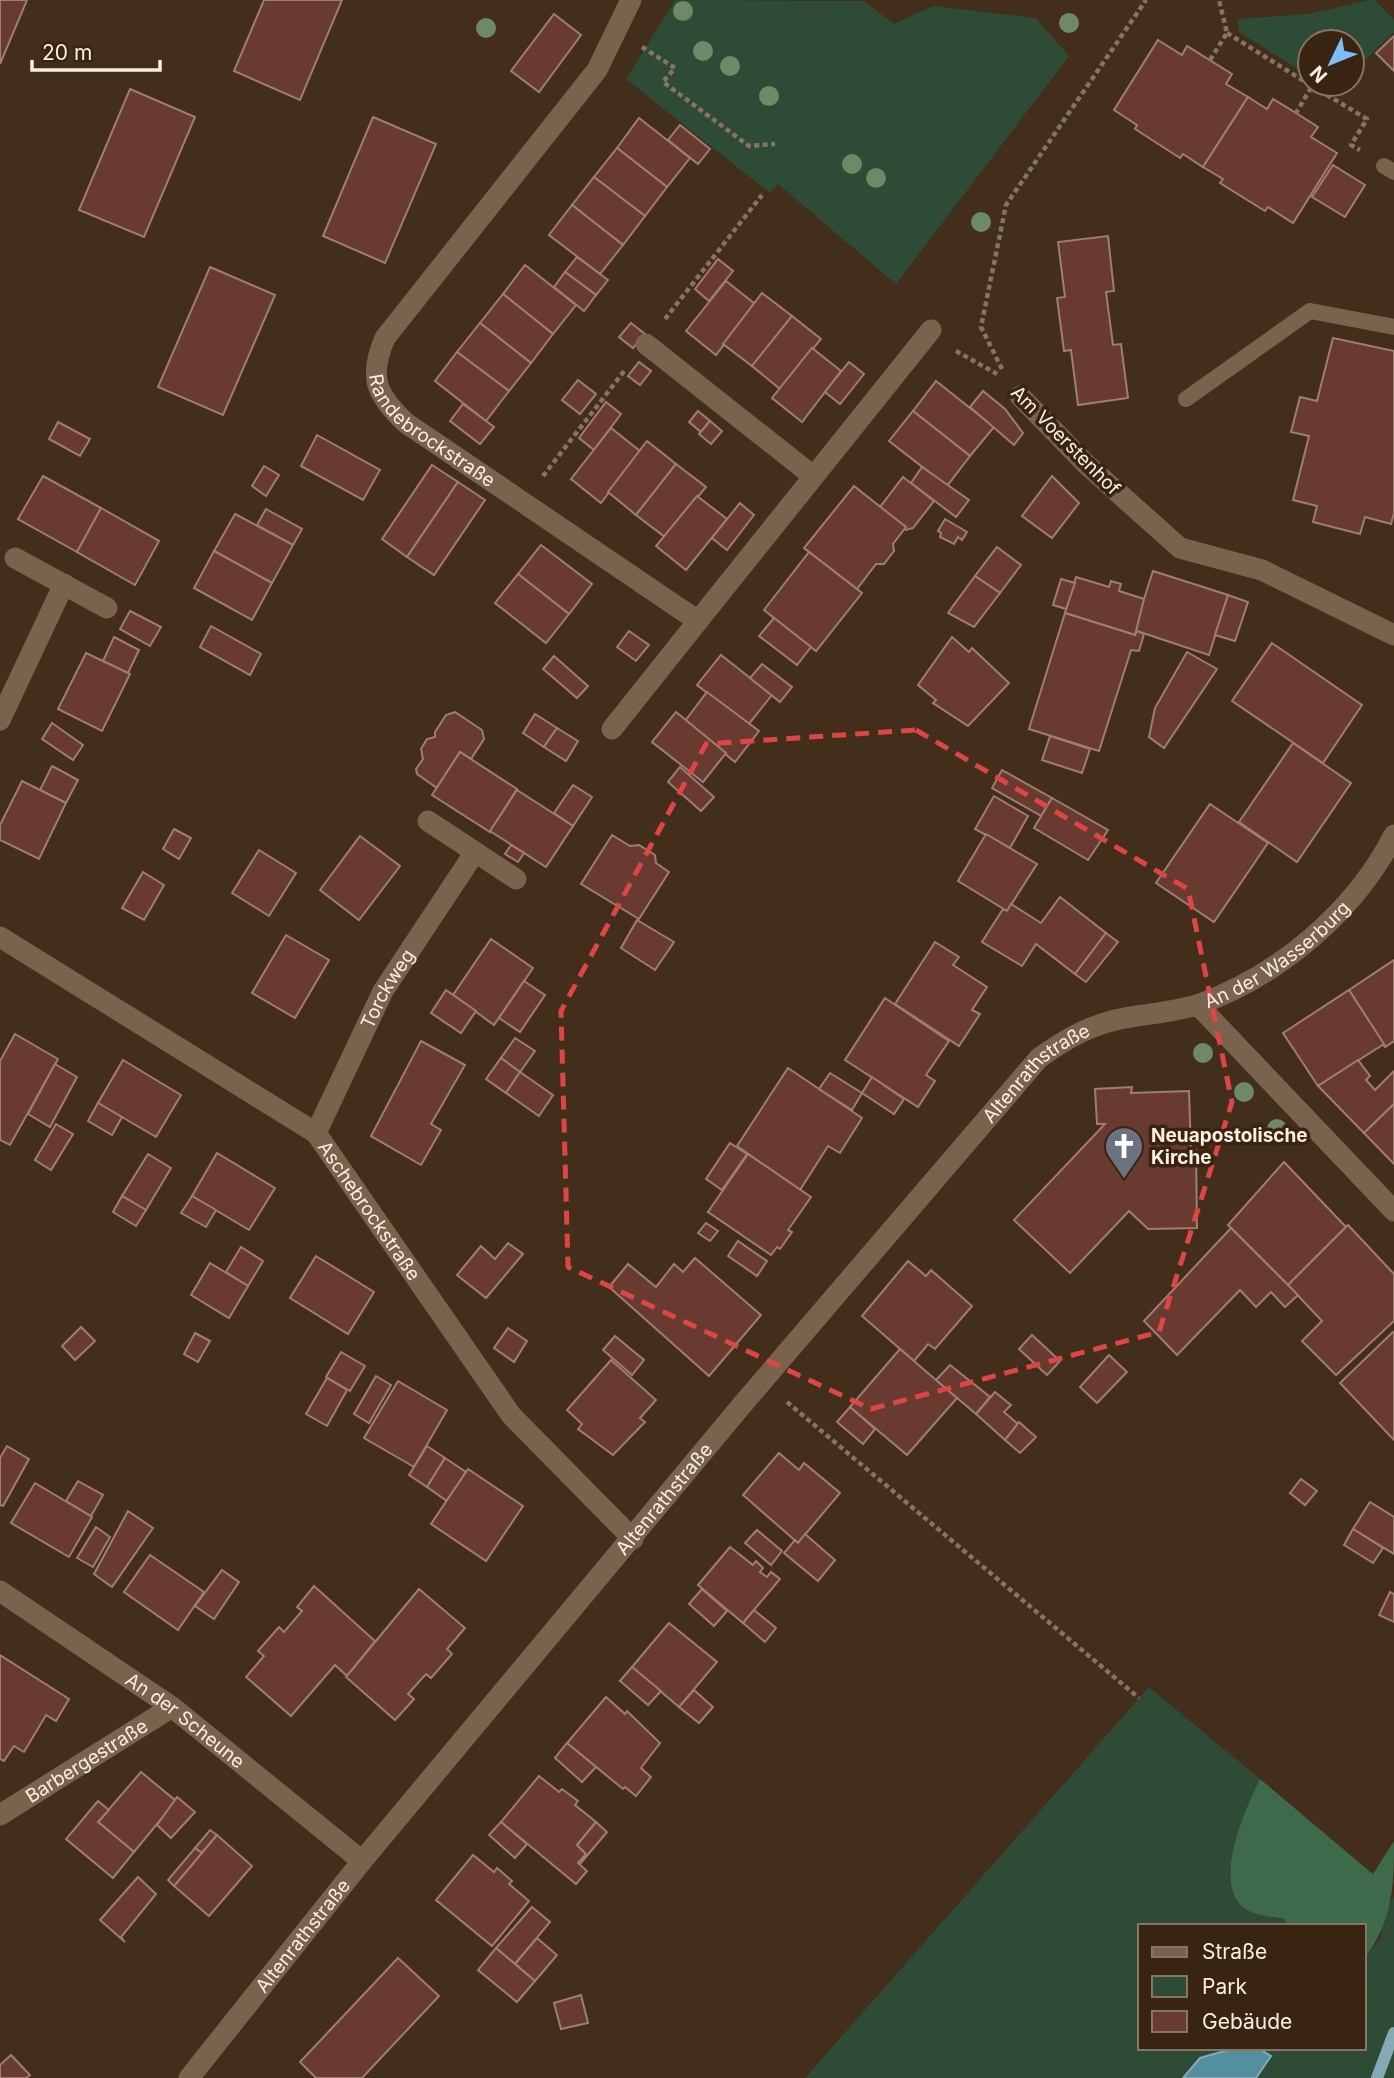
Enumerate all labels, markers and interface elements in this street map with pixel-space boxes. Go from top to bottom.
scale bar [32,28,159,72]
north arrow [1296,28,1366,98]
text: 20 m [42,40,92,65]
text: N [1306,61,1332,87]
street label: Randebrockstraße [364,372,500,492]
street label: Am Voerstenhof [1006,381,1125,500]
street label: An der Wasserburg [1201,897,1355,1013]
street label: Torckweg [356,945,420,1032]
street label: Altenrathstraße [978,1019,1093,1127]
place label: Neuapostolische Kirche [1151,1124,1308,1169]
church icon: Neuapostolische Kirche [1103,1125,1145,1180]
street label: Aschebrockstraße [313,1137,425,1285]
street label: Altenrathstraße [611,1439,717,1560]
street label: An der Scheune [121,1668,249,1773]
street label: Barbergestraße [21,1714,152,1808]
street label: Altenrathstraße [251,1875,355,1997]
legend [1138,1924,1366,2050]
text: Straße [1202,1939,1267,1964]
text: Park [1202,1974,1247,1999]
text: Gebäude [1202,2009,1292,2034]

